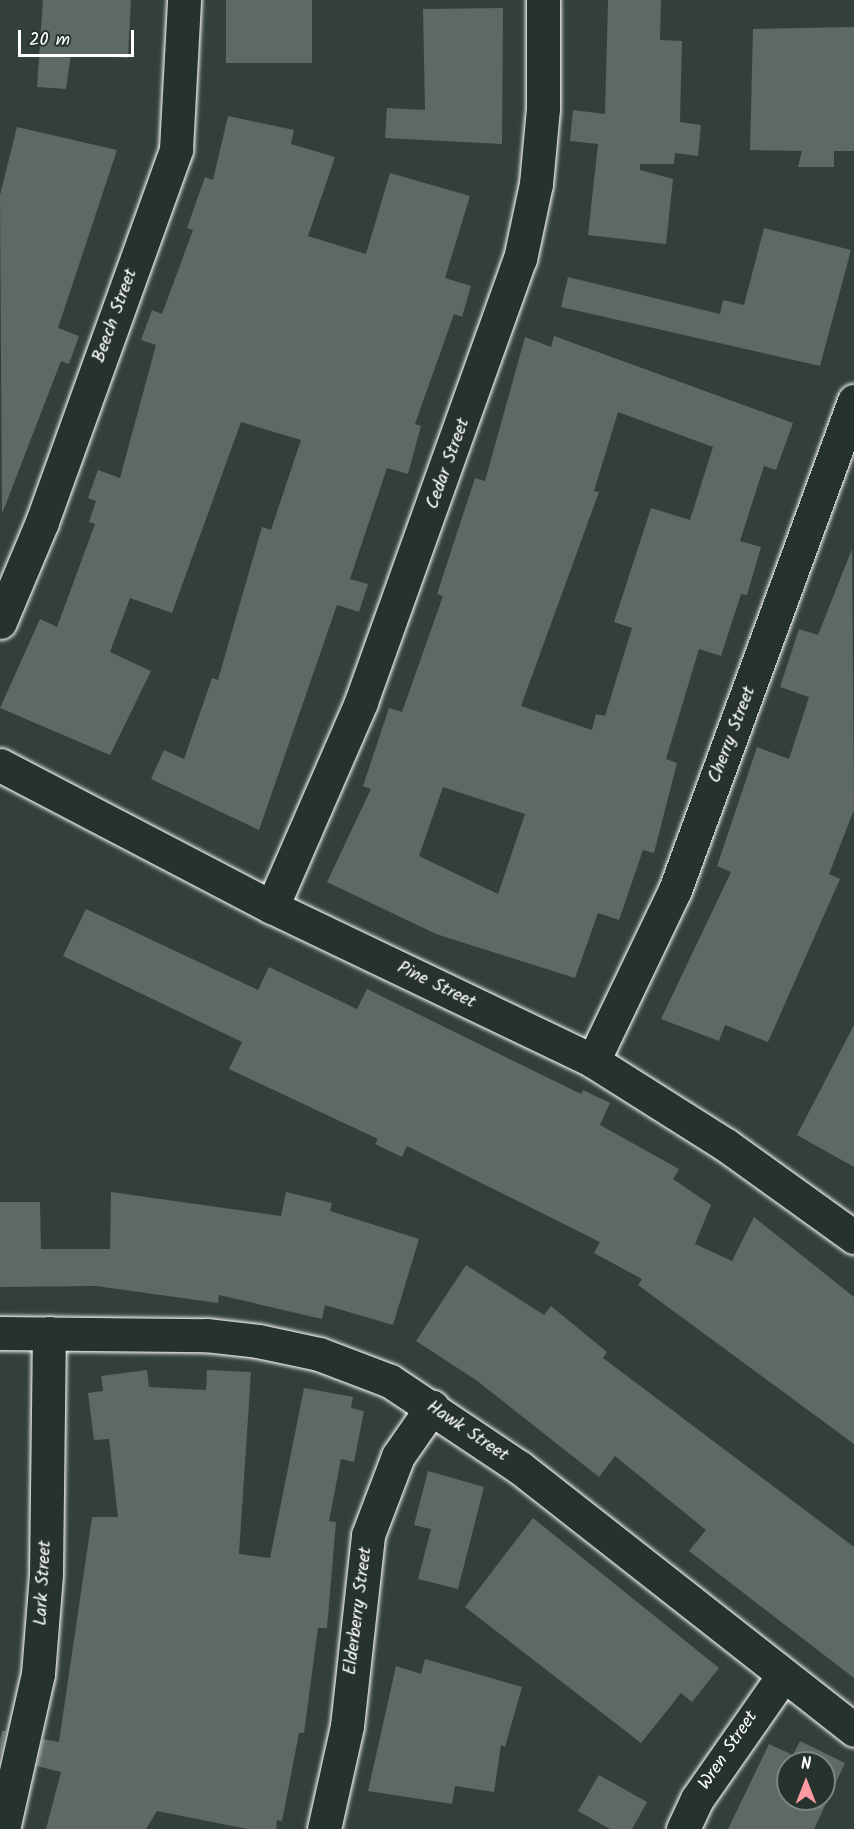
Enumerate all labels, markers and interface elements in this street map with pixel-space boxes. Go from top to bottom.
scale bar [21,18,136,56]
text: 20 m [29,26,70,55]
street label: Beech Street [89,266,143,366]
street label: Cedar Street [423,416,475,512]
street label: Cherry Street [705,684,761,786]
street label: Pine Street [393,958,479,1014]
street label: Hawk Street [422,1397,512,1467]
street label: Lark Street [31,1540,57,1626]
street label: Elderberry Street [340,1546,378,1676]
street label: Wren Street [695,1707,763,1795]
north arrow [776,1751,836,1811]
text: N [801,1752,811,1777]

